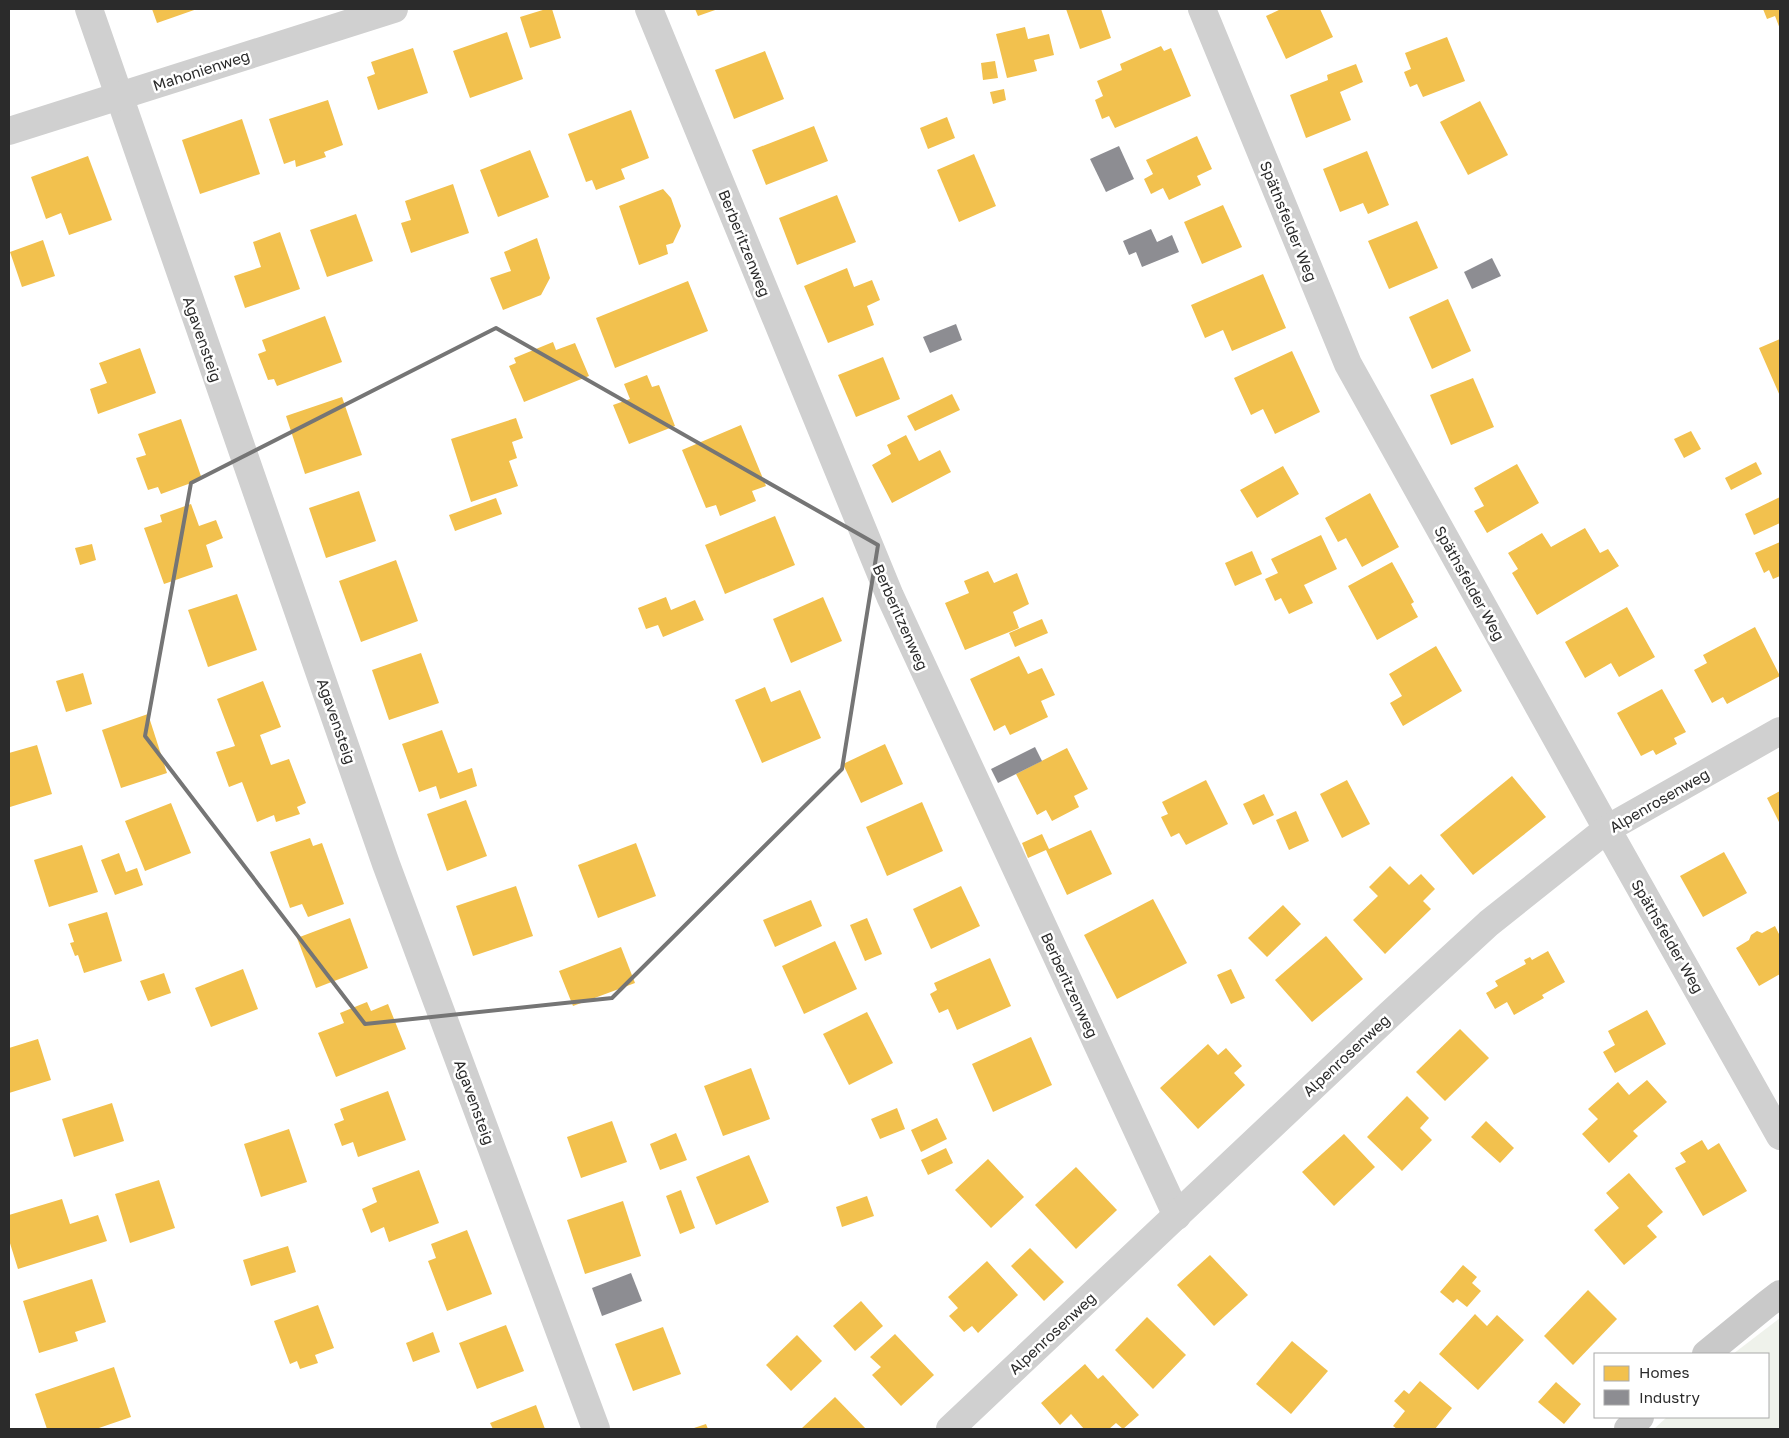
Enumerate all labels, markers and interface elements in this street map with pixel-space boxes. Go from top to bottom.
street label: Mahonienweg [150,46,252,94]
street label: Späthsfelder Weg [1257,158,1321,284]
street label: Berberitzenweg [715,187,775,299]
street label: Agavensteig [180,294,226,384]
street label: Späthsfelder Weg [1431,523,1509,643]
street label: Berberitzenweg [870,561,932,673]
street label: Agavensteig [314,676,360,766]
street label: Alpenrosenweg [1606,764,1712,836]
street label: Späthsfelder Weg [1628,876,1708,996]
street label: Berberitzenweg [1038,930,1102,1040]
street label: Alpenrosenweg [1299,1010,1393,1100]
street label: Agavensteig [451,1057,499,1147]
street label: Alpenrosenweg [1005,1288,1099,1378]
legend [1594,1353,1769,1418]
text: Homes [1639,1363,1689,1381]
text: Industry [1639,1388,1700,1406]

